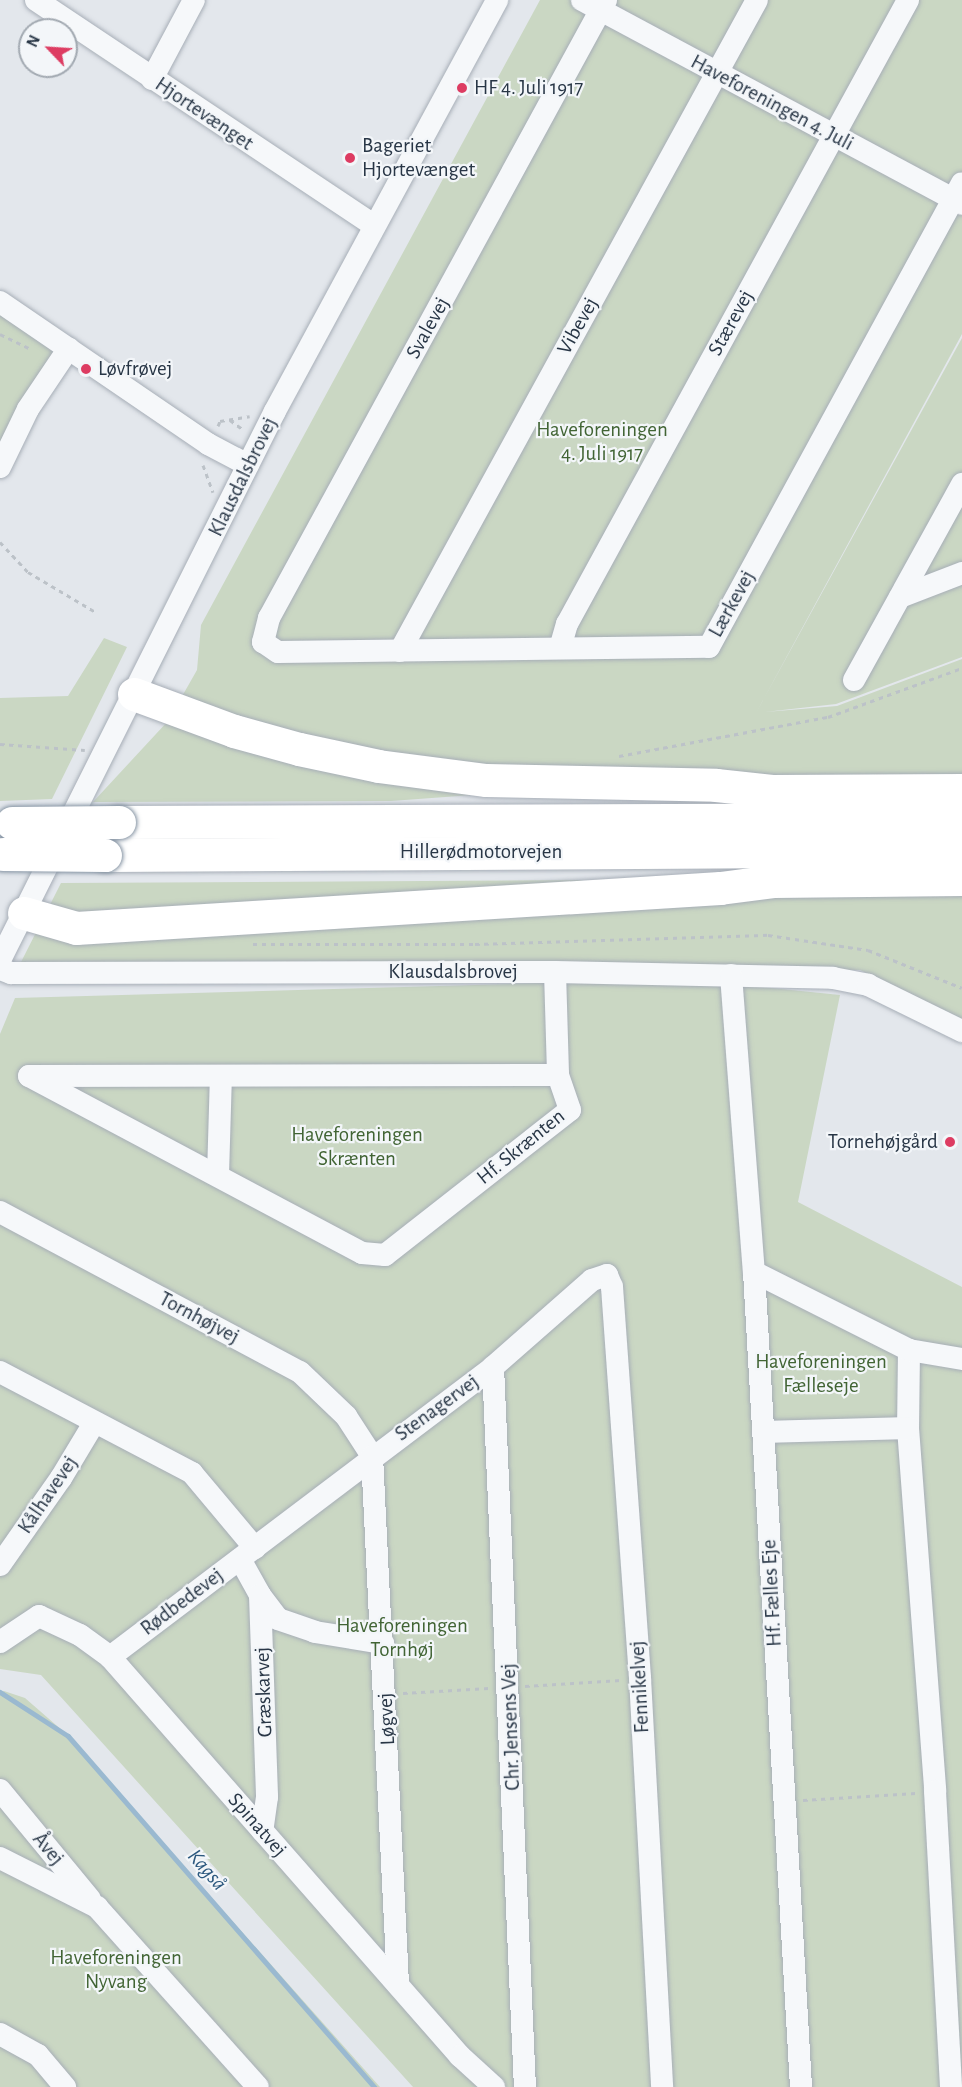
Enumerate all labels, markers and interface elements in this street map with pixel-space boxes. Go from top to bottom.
north arrow [18,18,78,78]
text: N [24,33,43,50]
street label: Haveforeningen 4. Juli [686,49,858,157]
street label: Hjortevænget [150,72,258,156]
place label: HF 4. Juli 1917 [474,75,583,101]
marker: HF 4. Juli 1917 [455,81,469,95]
place label: Bageriet Hjortevænget [362,133,475,183]
marker: Bageriet Hjortevænget [343,151,357,165]
street label: Stærevej [703,286,759,360]
street label: Svalevej [401,293,455,363]
street label: Vibevej [552,293,604,359]
place label: Løvfrøvej [98,356,172,382]
marker: Løvfrøvej [79,362,93,376]
street label: Klausdalsbrovej [203,413,283,541]
park label: Haveforeningen 4. Juli 1917 [536,417,668,467]
street label: Lærkevej [703,566,761,642]
street label: Hillerødmotorvejen [400,839,562,865]
street label: Klausdalsbrovej [388,959,518,985]
street label: Hf. Skrænten [472,1104,570,1190]
park label: Haveforeningen Skrænten [291,1122,423,1172]
place label: Tornehøjgård [828,1129,938,1155]
marker: Tornehøjgård [943,1135,957,1149]
street label: Tornhøjvej [155,1286,243,1350]
park label: Haveforeningen Fælleseje [755,1349,887,1399]
street label: Stenagervej [390,1369,484,1447]
street label: Kålhavevej [13,1451,83,1539]
street label: Hf. Fælles Eje [757,1539,787,1647]
street label: Rødbedevej [136,1563,228,1641]
park label: Haveforeningen Tornhøj [336,1613,468,1663]
street label: Fennikelvej [625,1640,655,1734]
street label: Græskarvej [250,1646,278,1738]
street label: Chr. Jensens Vej [496,1663,526,1791]
street label: Løgvej [373,1692,401,1746]
street label: Spinatvej [222,1788,292,1862]
street label: Åvej [27,1827,69,1871]
water label: Kagså [182,1844,232,1896]
park label: Haveforeningen Nyvang [50,1945,182,1995]

